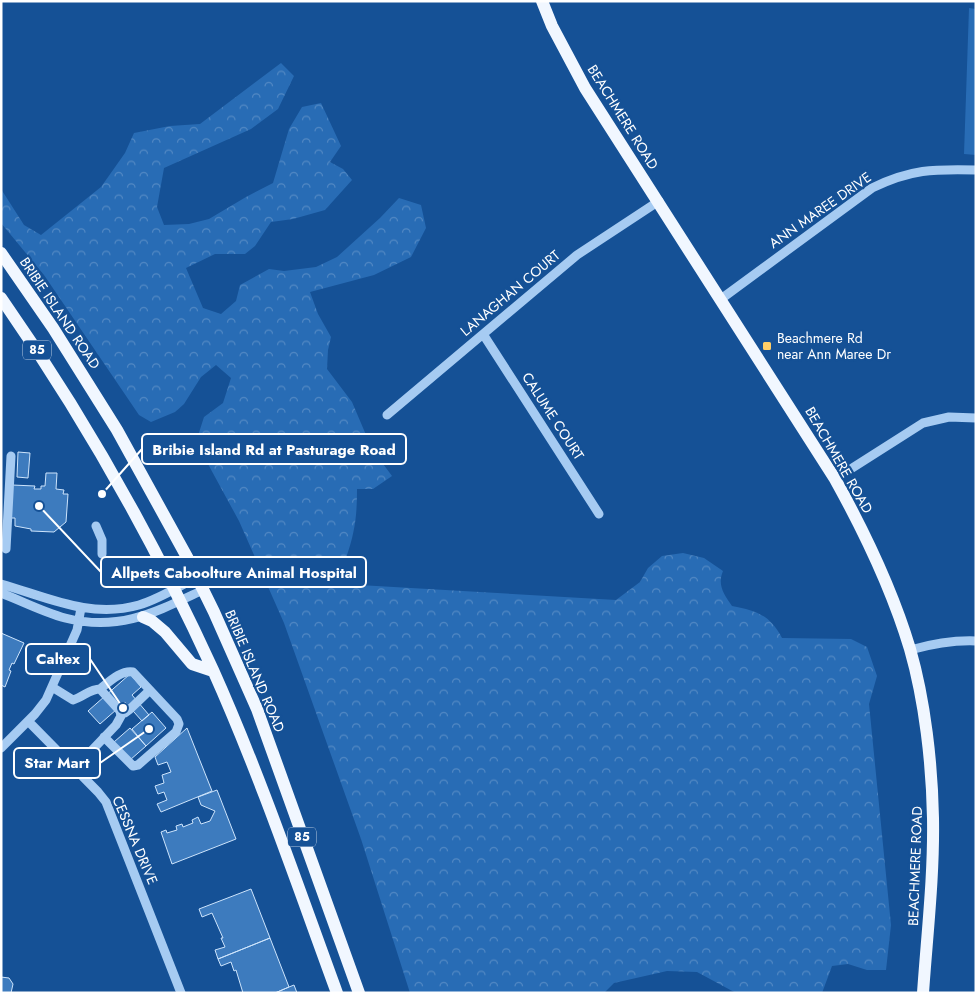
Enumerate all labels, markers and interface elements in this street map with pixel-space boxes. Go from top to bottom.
street label: BEACHMERE ROAD [583,61,663,173]
street label: ANN MAREE DRIVE [765,167,875,253]
street label: LANAGHAN COURT [456,245,565,341]
street label: BRIBIE ISLAND ROAD [15,253,105,373]
place label: Beachmere Rd near Ann Maree Dr [777,328,891,364]
road number: 85 [23,340,51,360]
marker: Beachmere Rd near Ann Maree Dr [761,340,773,352]
street label: CALUME COURT [517,368,589,464]
street label: BEACHMERE ROAD [800,403,878,517]
callout: Bribie Island Rd at Pasturage Road [142,434,406,464]
text: Bribie Island Rd at Pasturage Road [152,439,396,461]
callout: Allpets Caboolture Animal Hospital [101,557,366,587]
text: Allpets Caboolture Animal Hospital [110,562,357,584]
street label: BRIBIE ISLAND ROAD [220,607,290,735]
callout: Caltex [26,644,90,674]
text: Caltex [36,648,80,670]
callout: Star Mart [14,748,100,778]
text: Star Mart [24,752,90,774]
street label: CESSNA DRIVE [107,793,163,887]
street label: BEACHMERE ROAD [903,806,927,926]
road number: 85 [288,828,316,846]

